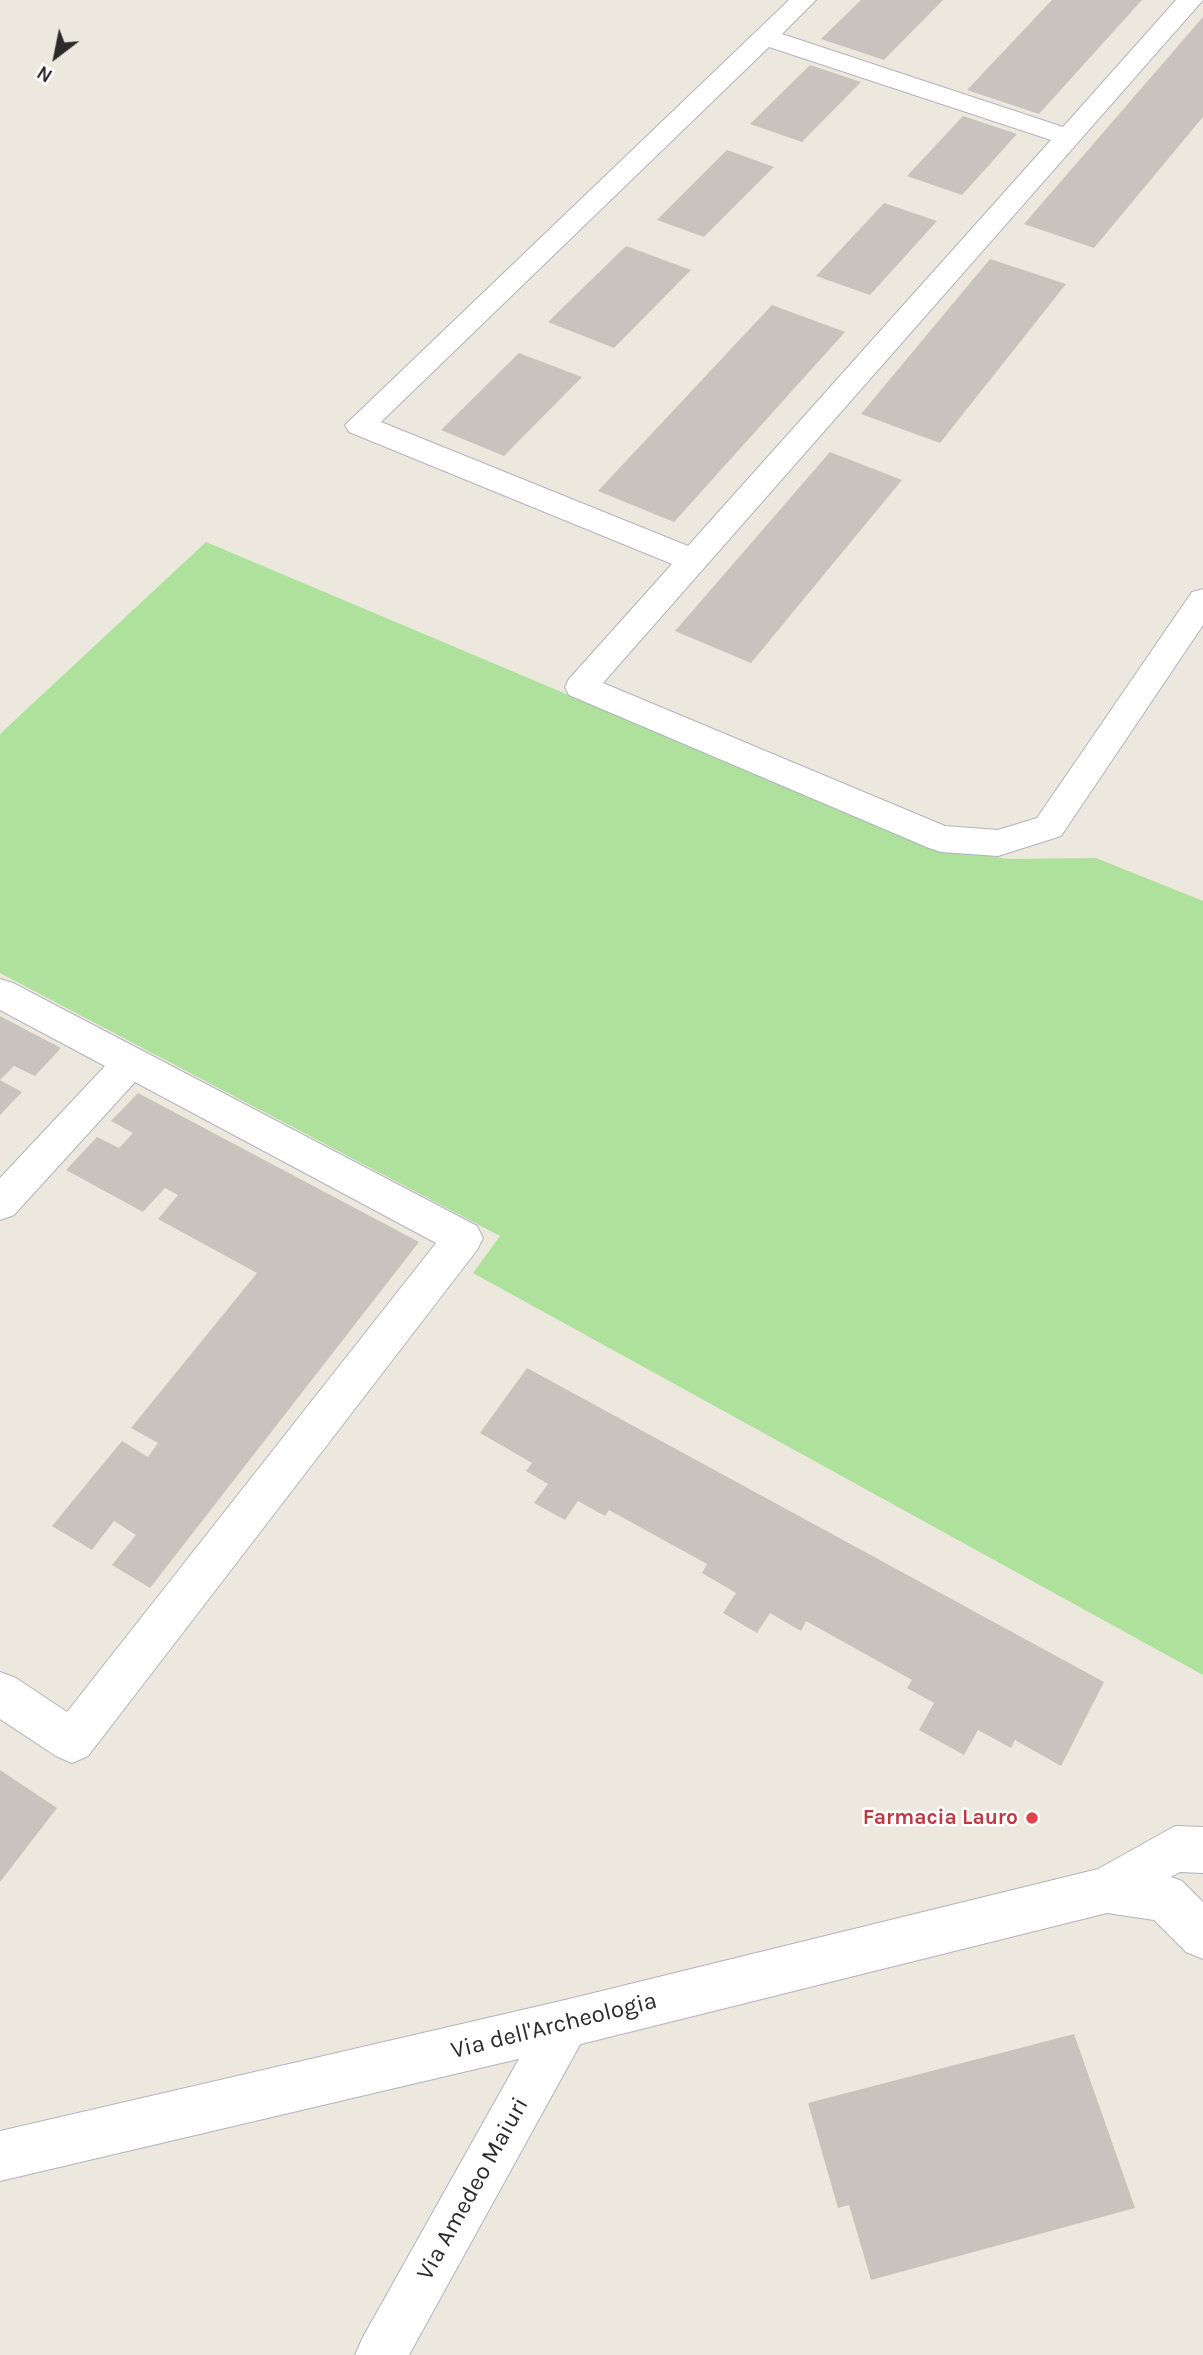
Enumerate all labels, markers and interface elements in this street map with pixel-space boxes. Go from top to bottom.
north arrow [21,21,91,91]
text: N [33,61,56,87]
place label: Farmacia Lauro [863,1805,1018,1831]
marker: Farmacia Lauro [1024,1810,1040,1826]
street label: Via dell'Archeologia [448,1986,660,2066]
street label: Via Amedeo Maiuri [411,2093,535,2285]

